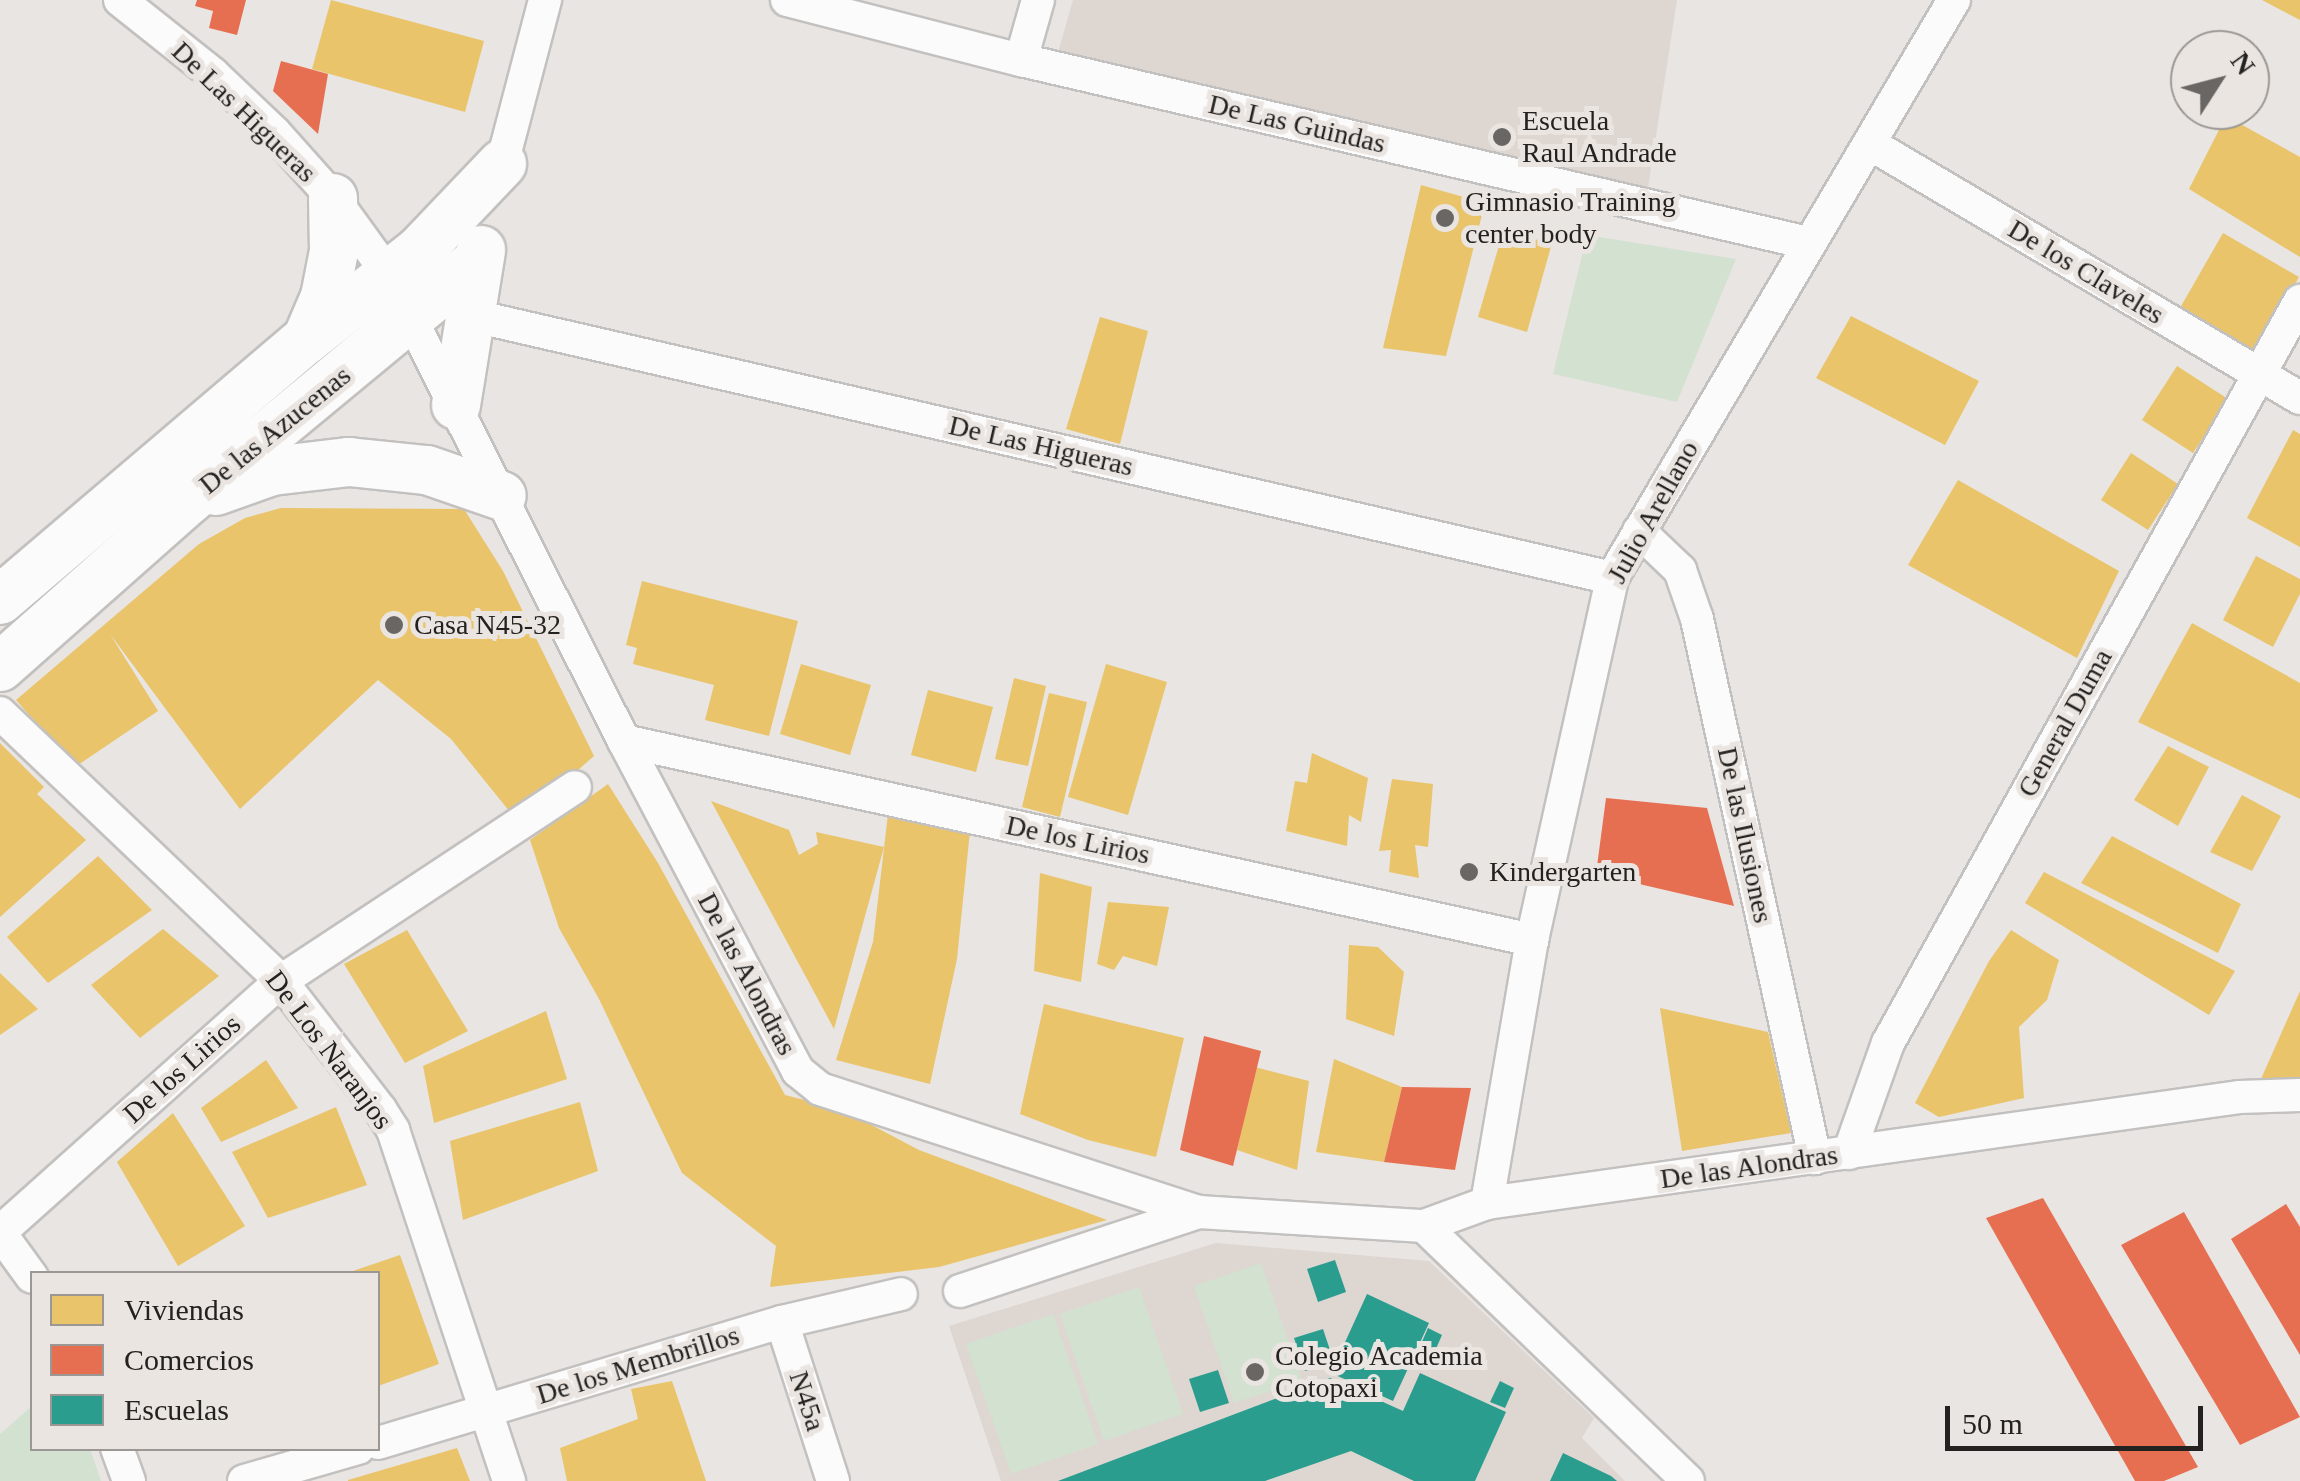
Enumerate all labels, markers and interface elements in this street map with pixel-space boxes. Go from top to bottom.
north arrow [2170,30,2270,130]
street label: De Las Higueras [165,35,323,189]
text: N [2225,46,2262,81]
street label: De Las Guindas [1205,87,1389,161]
place label: Escuela Raul Andrade [1522,104,1678,170]
marker: Escuela Raul Andrade [1491,126,1513,148]
place label: Gimnasio Training center body [1465,185,1676,251]
marker: Gimnasio Training center body [1434,207,1456,229]
street label: De los Claveles [2002,212,2170,332]
street label: De las Azucenas [192,358,358,502]
street label: De Las Higueras [946,408,1136,484]
street label: Julio Arellano [1600,434,1706,590]
place label: Casa N45-32 [414,608,561,642]
marker: Casa N45-32 [383,614,405,636]
street label: General Duma [2011,643,2119,803]
street label: De las Ilusiones [1710,744,1780,926]
street label: De los Lirios [1003,808,1153,872]
place label: Kindergarten [1489,855,1636,889]
marker: Kindergarten [1458,861,1480,883]
street label: De las Alondras [690,886,804,1062]
street label: De Los Naranjos [258,964,400,1136]
street label: De los Lirios [116,1008,248,1130]
street label: De las Alondras [1657,1138,1841,1196]
legend [30,1271,380,1451]
text: Viviendas [124,1293,244,1326]
street label: De los Membrillos [533,1318,743,1412]
place label: Colegio Academia Cotopaxi [1275,1339,1484,1405]
text: Comercios [124,1343,254,1376]
marker: Colegio Academia Cotopaxi [1244,1361,1266,1383]
street label: N45a [782,1367,832,1435]
scale bar [1950,1386,2208,1448]
text: Escuelas [124,1393,229,1426]
text: 50 m [1962,1407,2023,1440]

